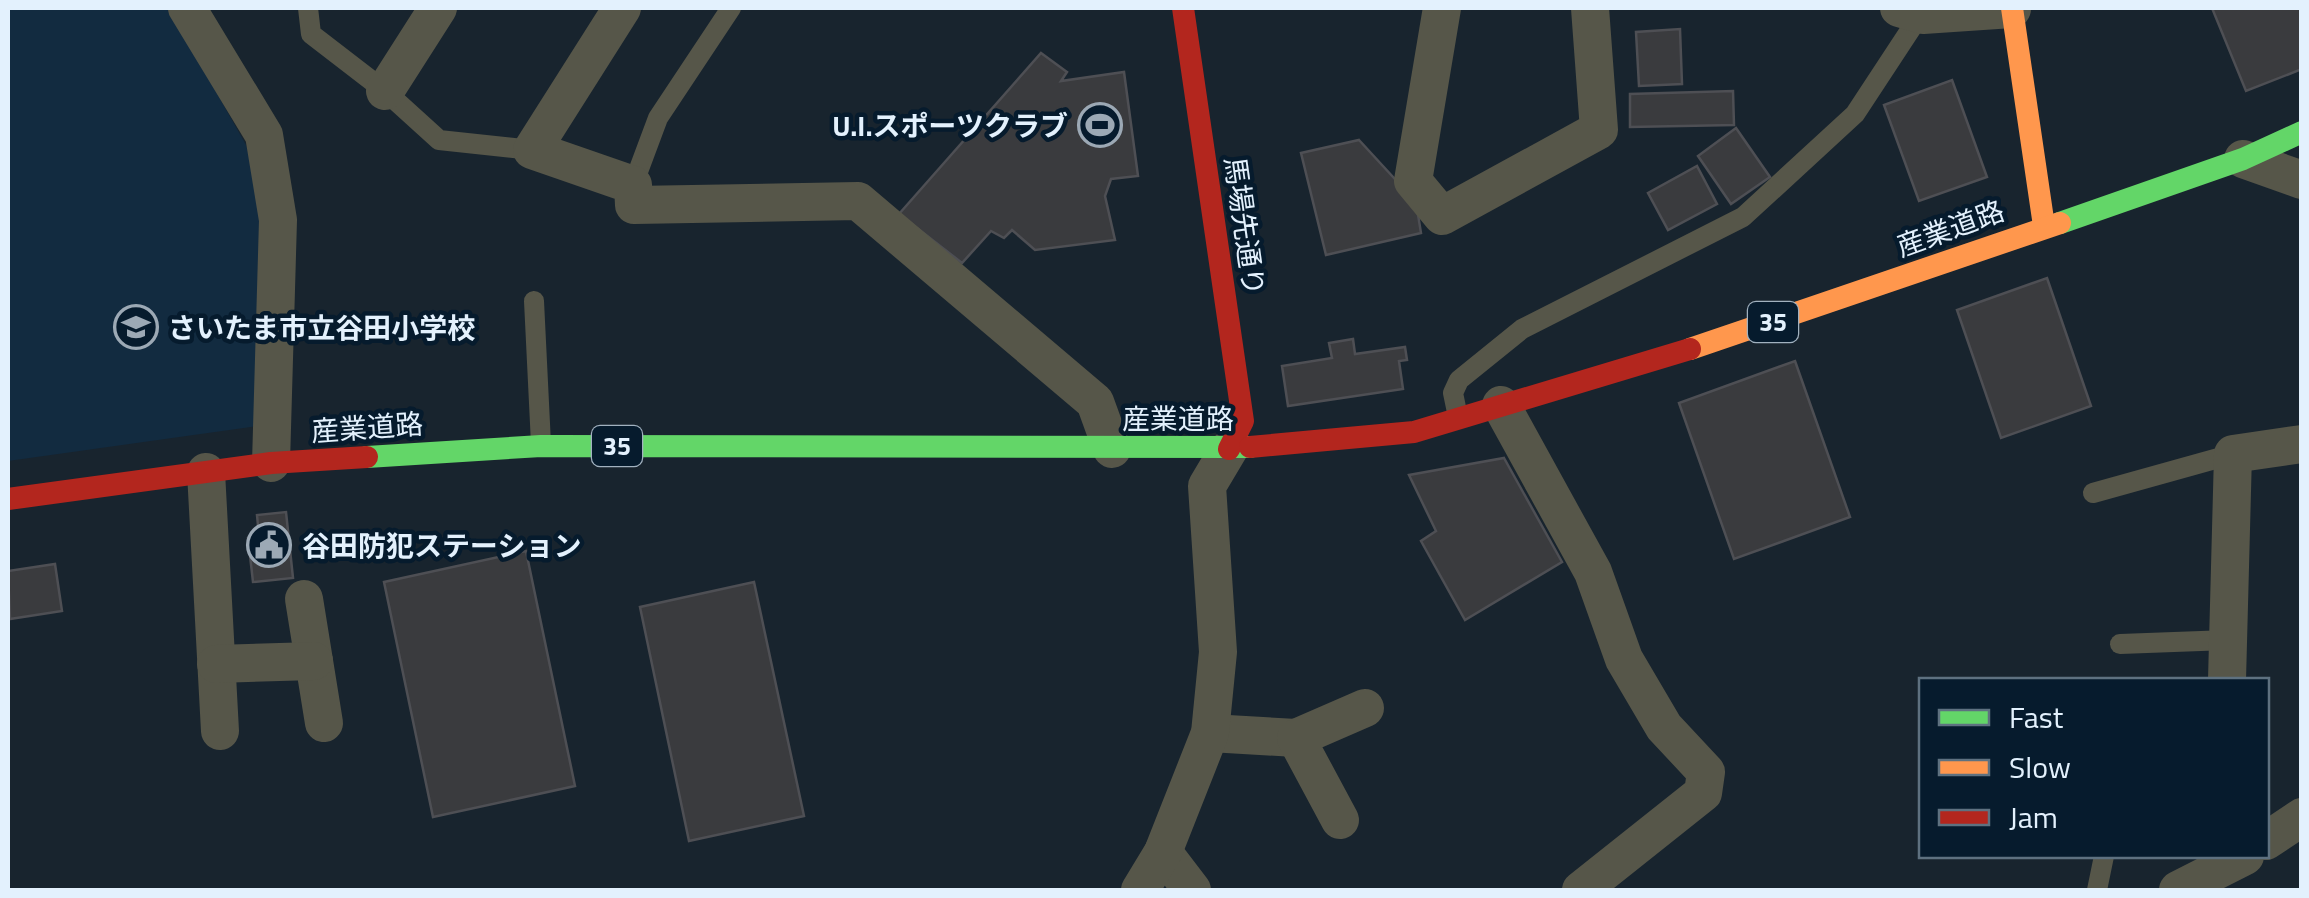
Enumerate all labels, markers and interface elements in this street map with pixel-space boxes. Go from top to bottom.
sports icon: U.I.スポーツクラブ [1077,102,1123,148]
place label: U.I.スポーツクラブ [832,104,1068,147]
street label: 馬場先通り [1214,154,1276,298]
street label: 産業道路 [1890,189,2010,267]
road number: 35 [1748,302,1798,342]
school or university icon: さいたま市立谷田小学校 [113,304,159,350]
place label: さいたま市立谷田小学校 [168,306,475,349]
street label: 産業道路 [1122,397,1234,440]
street label: 産業道路 [310,402,424,452]
road number: 35 [592,426,642,466]
public building icon: 谷田防犯ステーション [246,522,292,568]
place label: 谷田防犯ステーション [302,524,581,567]
legend [1919,678,2269,858]
text: Fast [2009,694,2064,740]
text: Slow [2009,744,2071,790]
text: Jam [2009,794,2058,840]

